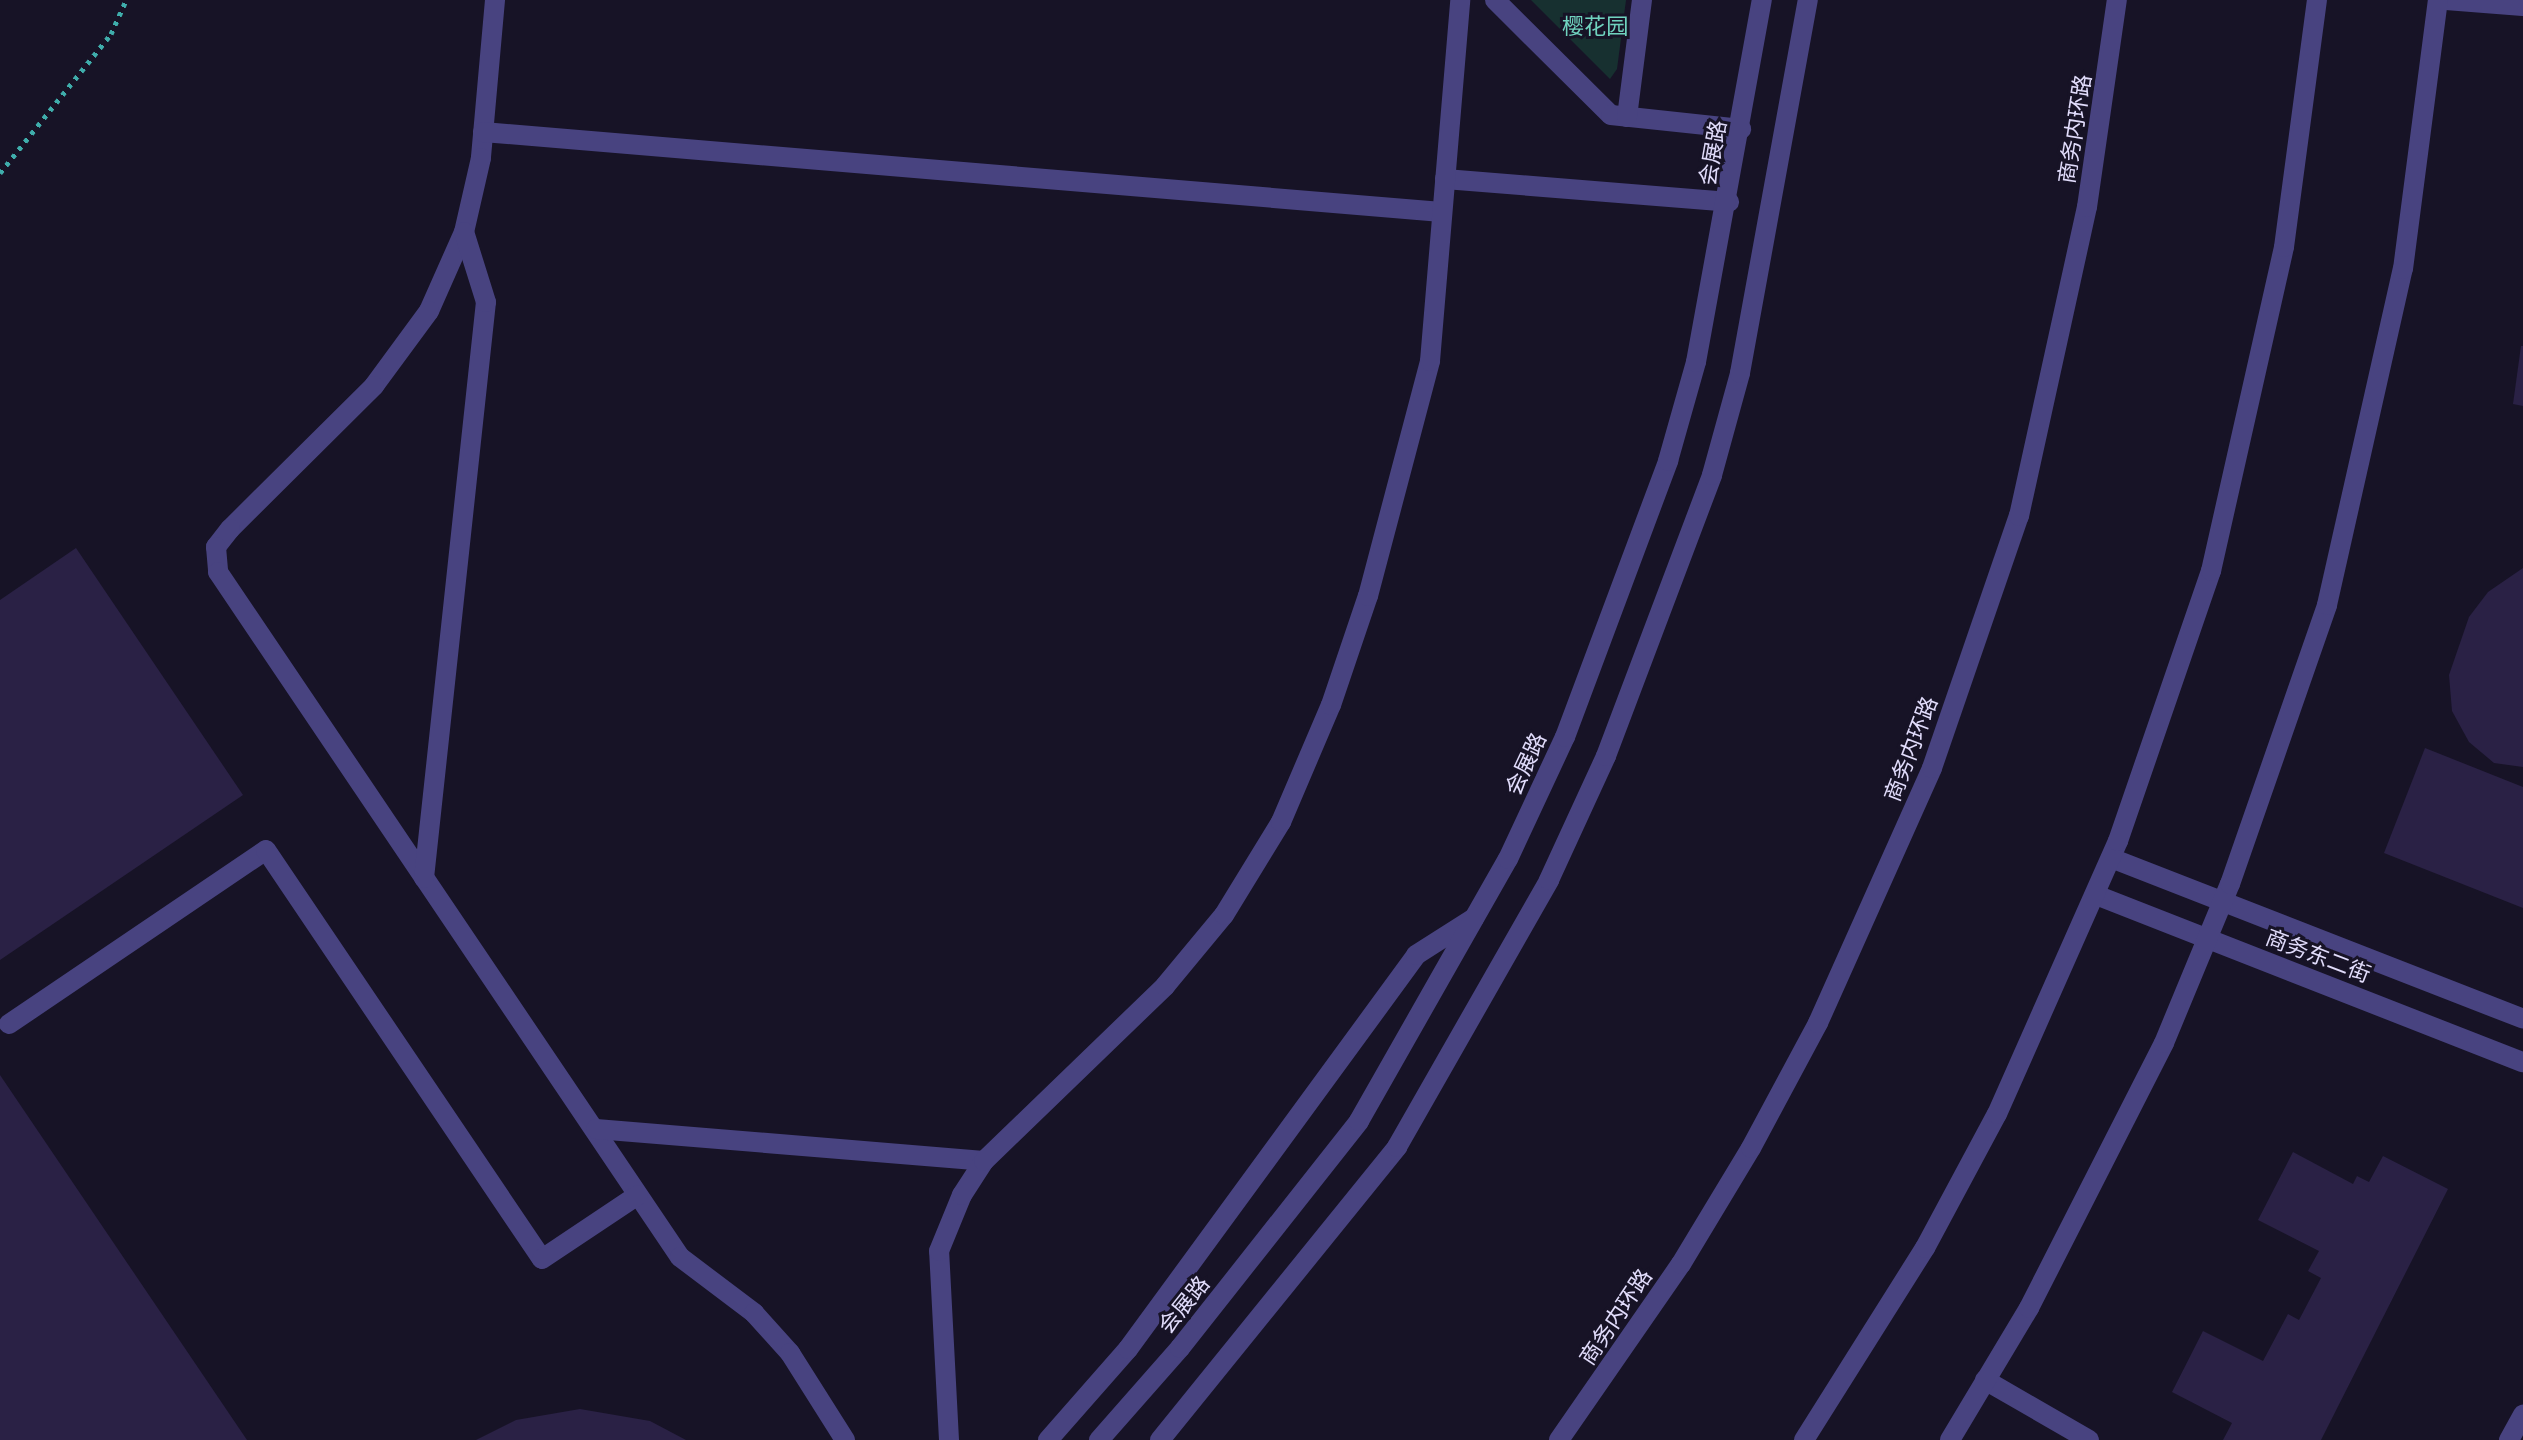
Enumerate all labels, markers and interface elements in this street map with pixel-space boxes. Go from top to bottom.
park label: 樱花园 [1562,14,1628,40]
street label: 商务内环路 [2053,73,2097,185]
street label: 会展路 [1694,118,1732,188]
street label: 商务内环路 [1879,693,1943,805]
street label: 会展路 [1500,729,1552,799]
street label: 商务东二街 [2262,924,2374,988]
street label: 商务内环路 [1574,1264,1658,1370]
street label: 会展路 [1153,1271,1215,1339]

